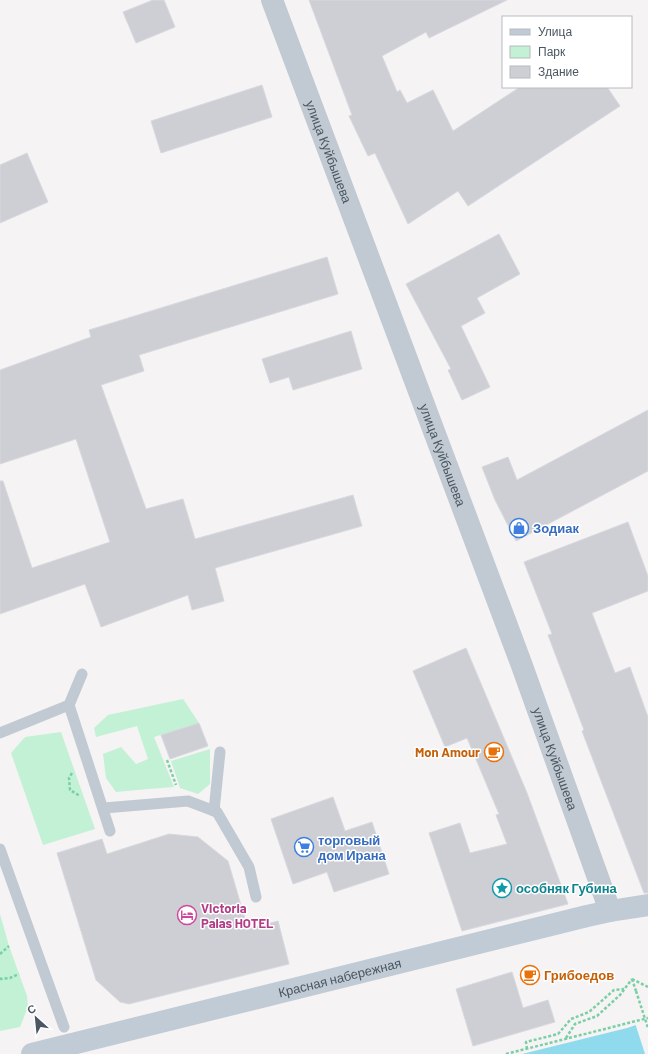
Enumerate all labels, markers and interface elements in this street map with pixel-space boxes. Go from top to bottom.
legend [502,16,632,88]
text: Улица [538,24,572,39]
text: Парк [538,44,566,59]
text: Здание [538,64,579,79]
street label: улица Куйбышева [302,98,356,206]
street label: улица Куйбышева [416,402,470,509]
shop icon: Зодиак [508,517,530,539]
place label: Зодиак [533,520,579,536]
street label: улица Куйбышева [530,705,581,813]
cafe icon: Mon Amour [483,741,505,763]
place label: Mon Amour [415,744,480,760]
place label: торговый дом Ирана [318,832,387,863]
supermarket icon: торговый дом Ирана [293,836,315,858]
place icon: особняк Губина [491,877,513,899]
place label: особняк Губина [516,880,617,896]
place label: Victoria Palas HOTEL [201,900,274,931]
hotel icon: Victoria Palas HOTEL [176,904,198,926]
street label: Красная набережная [277,955,403,1000]
cafe icon: Грибоедов [519,964,541,986]
place label: Грибоедов [544,967,614,983]
north arrow [16,998,56,1038]
text: С [25,1001,38,1016]

